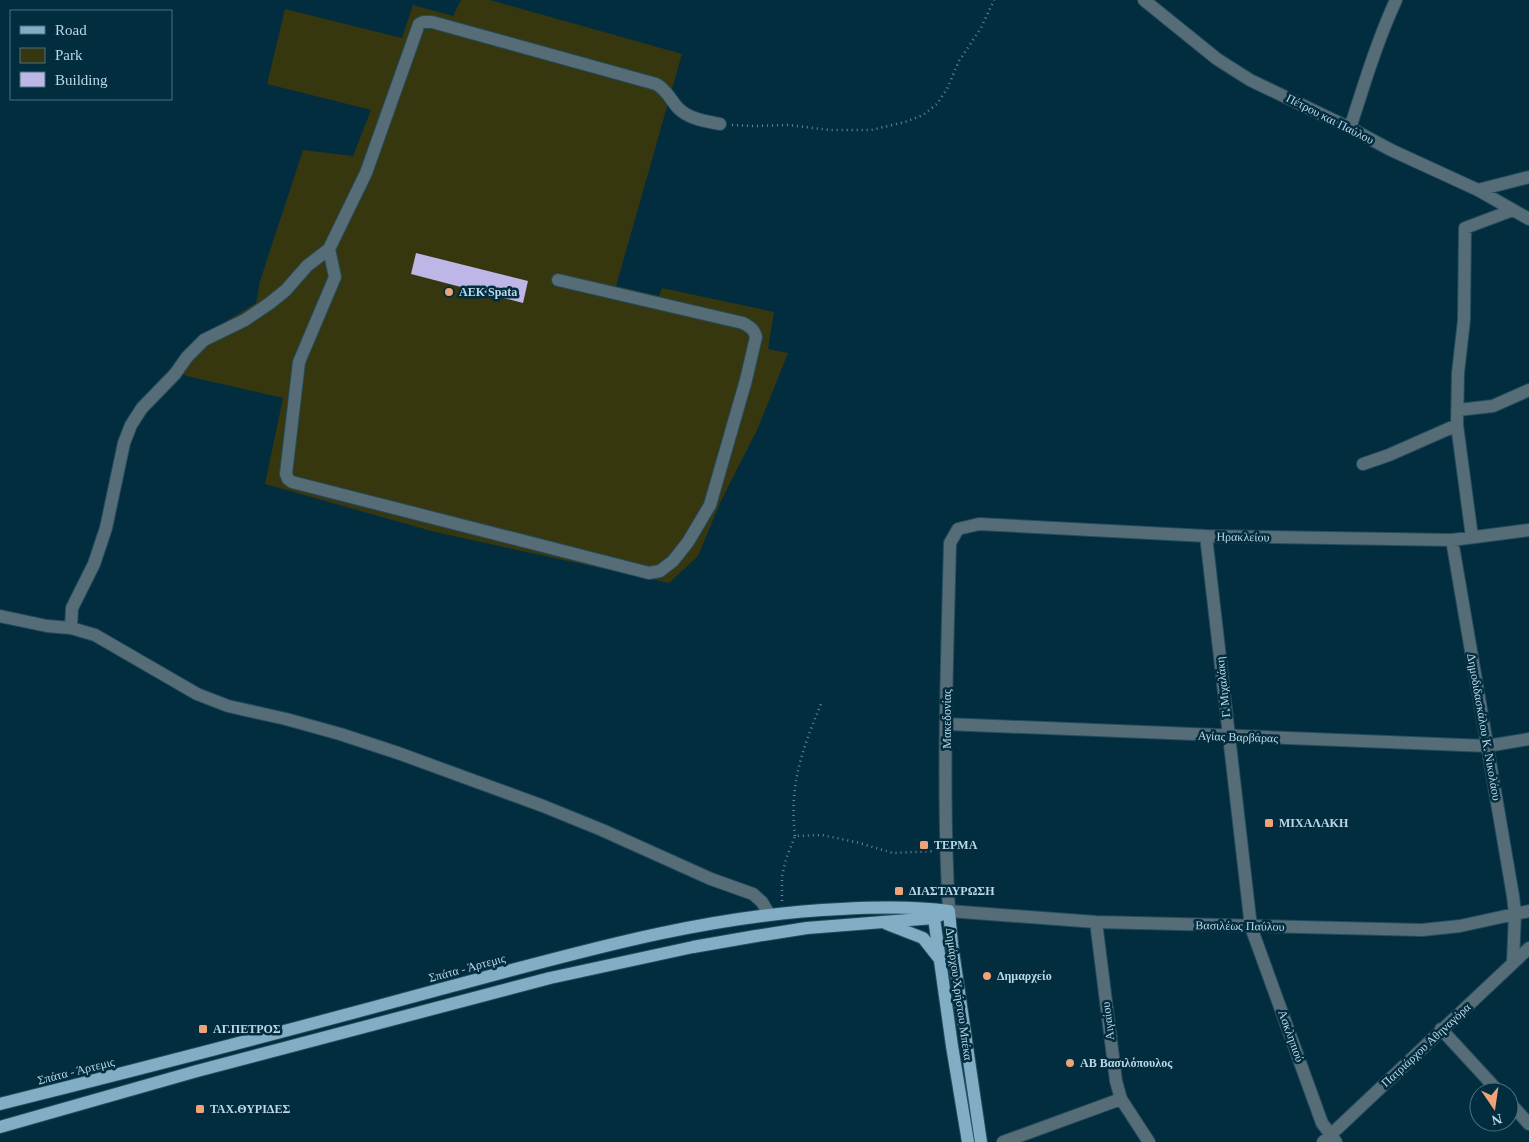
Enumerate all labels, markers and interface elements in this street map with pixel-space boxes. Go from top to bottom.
legend [10,10,172,100]
text: Road [55,22,87,38]
text: Park [55,47,83,63]
text: Building [55,72,108,88]
street label: Πέτρου και Παύλου [1284,91,1376,147]
place label: AEK Spata [459,285,517,299]
marker: AEK Spata [443,286,455,298]
street label: Ηρακλείου [1216,530,1270,544]
street label: Δημοδιδασκάλου Κ. Νικολάου [1464,652,1504,802]
street label: Γ. Μιχαλάκη [1213,656,1233,718]
street label: Μακεδονίας [940,689,954,749]
street label: Αγίας Βαρβάρας [1198,729,1279,745]
place label: ΜΙΧΑΛΑΚΗ [1279,816,1349,830]
marker: ΜΙΧΑΛΑΚΗ [1263,817,1275,829]
place label: ΤΕΡΜΑ [934,838,978,852]
marker: ΤΕΡΜΑ [918,839,930,851]
place label: ΔΙΑΣΤΑΥΡΩΣΗ [909,884,995,898]
marker: ΔΙΑΣΤΑΥΡΩΣΗ [893,885,905,897]
street label: Βασιλέως Παύλου [1195,918,1285,934]
street label: Δημάρχου Χρήστου Μπέκα [943,927,975,1062]
street label: Σπάτα - Άρτεμις [427,951,507,985]
place label: Δημαρχείο [997,969,1052,983]
marker: Δημαρχείο [981,970,993,982]
street label: Πατριάρχου Αθηναγόρα [1379,1000,1474,1090]
street label: Αιγαίου [1099,1001,1117,1041]
street label: Ασκληπιού [1275,1008,1307,1064]
place label: ΑΓ.ΠΕΤΡΟΣ [213,1022,281,1036]
marker: ΑΓ.ΠΕΤΡΟΣ [197,1023,209,1035]
street label: Σπάτα - Άρτεμις [36,1055,116,1087]
place label: ΑΒ Βασιλόπουλος [1080,1056,1173,1070]
marker: ΑΒ Βασιλόπουλος [1064,1057,1076,1069]
north arrow [1469,1082,1519,1132]
place label: ΤΑΧ.ΘΥΡΙΔΕΣ [210,1102,290,1116]
marker: ΤΑΧ.ΘΥΡΙΔΕΣ [194,1103,206,1115]
text: N [1490,1111,1503,1128]

